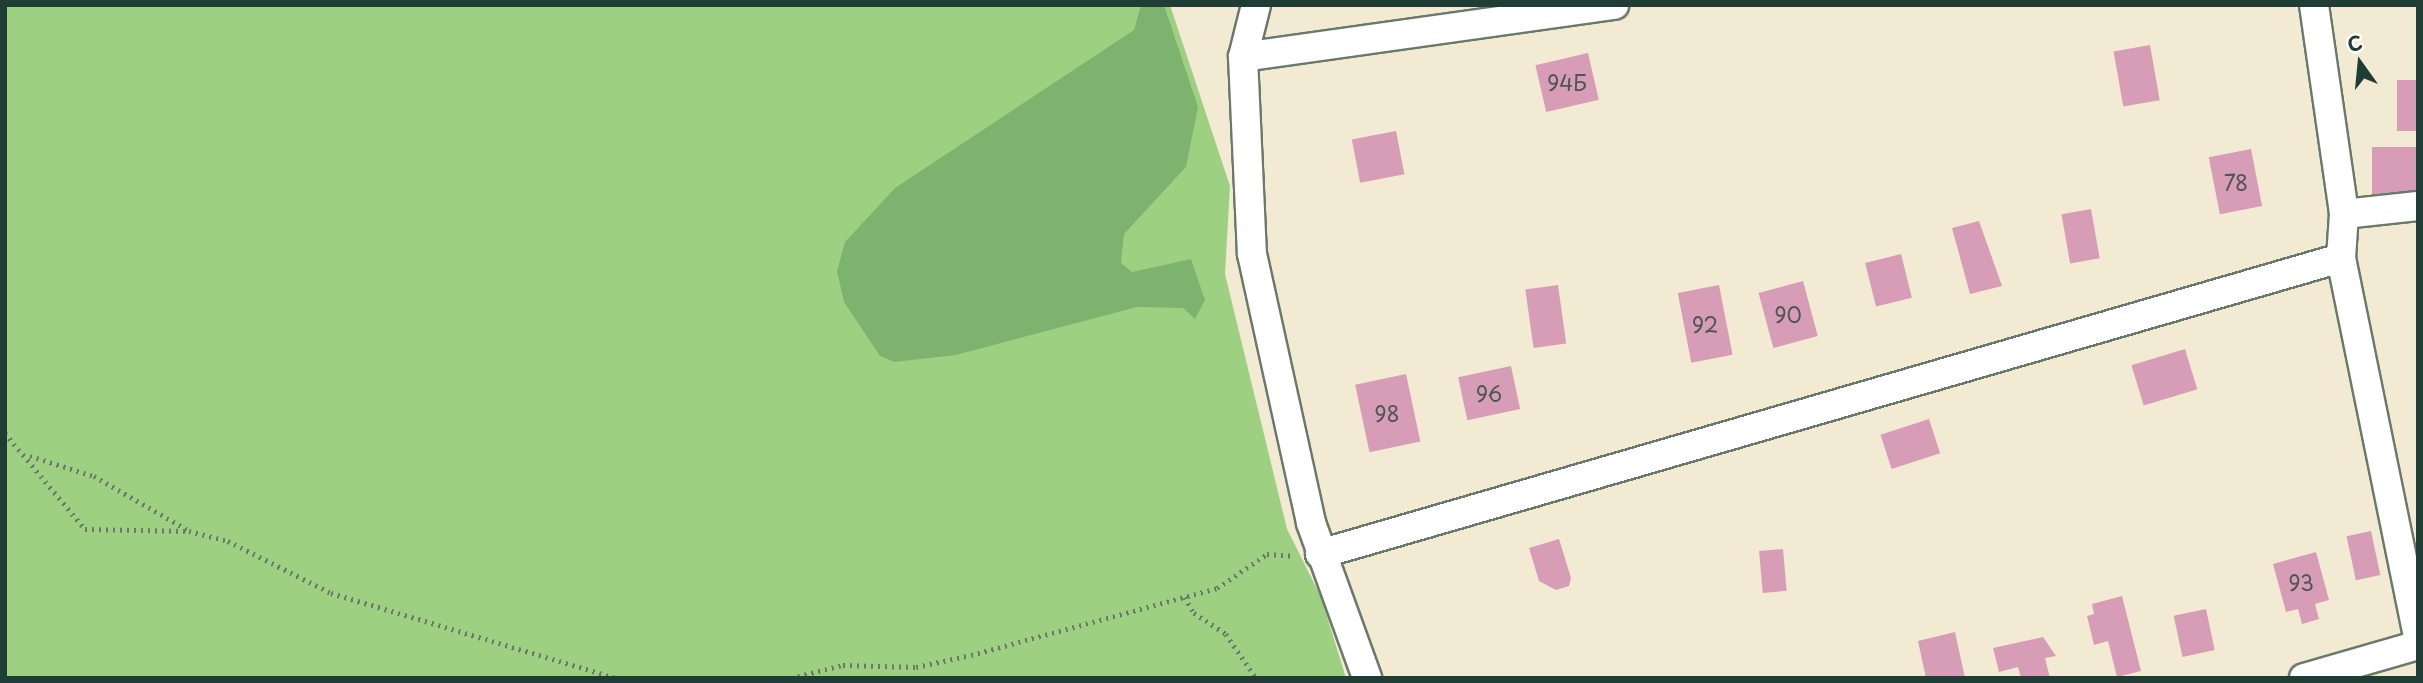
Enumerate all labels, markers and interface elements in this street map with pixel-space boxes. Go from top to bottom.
text: С [2344,27,2365,58]
north arrow [2325,28,2395,98]
house number: 94Б [1547,69,1587,95]
house number: 78 [2224,169,2248,195]
house number: 90 [1774,301,1802,327]
house number: 92 [1692,311,1718,337]
house number: 96 [1476,380,1502,406]
house number: 98 [1374,400,1400,426]
house number: 93 [2288,569,2314,595]

